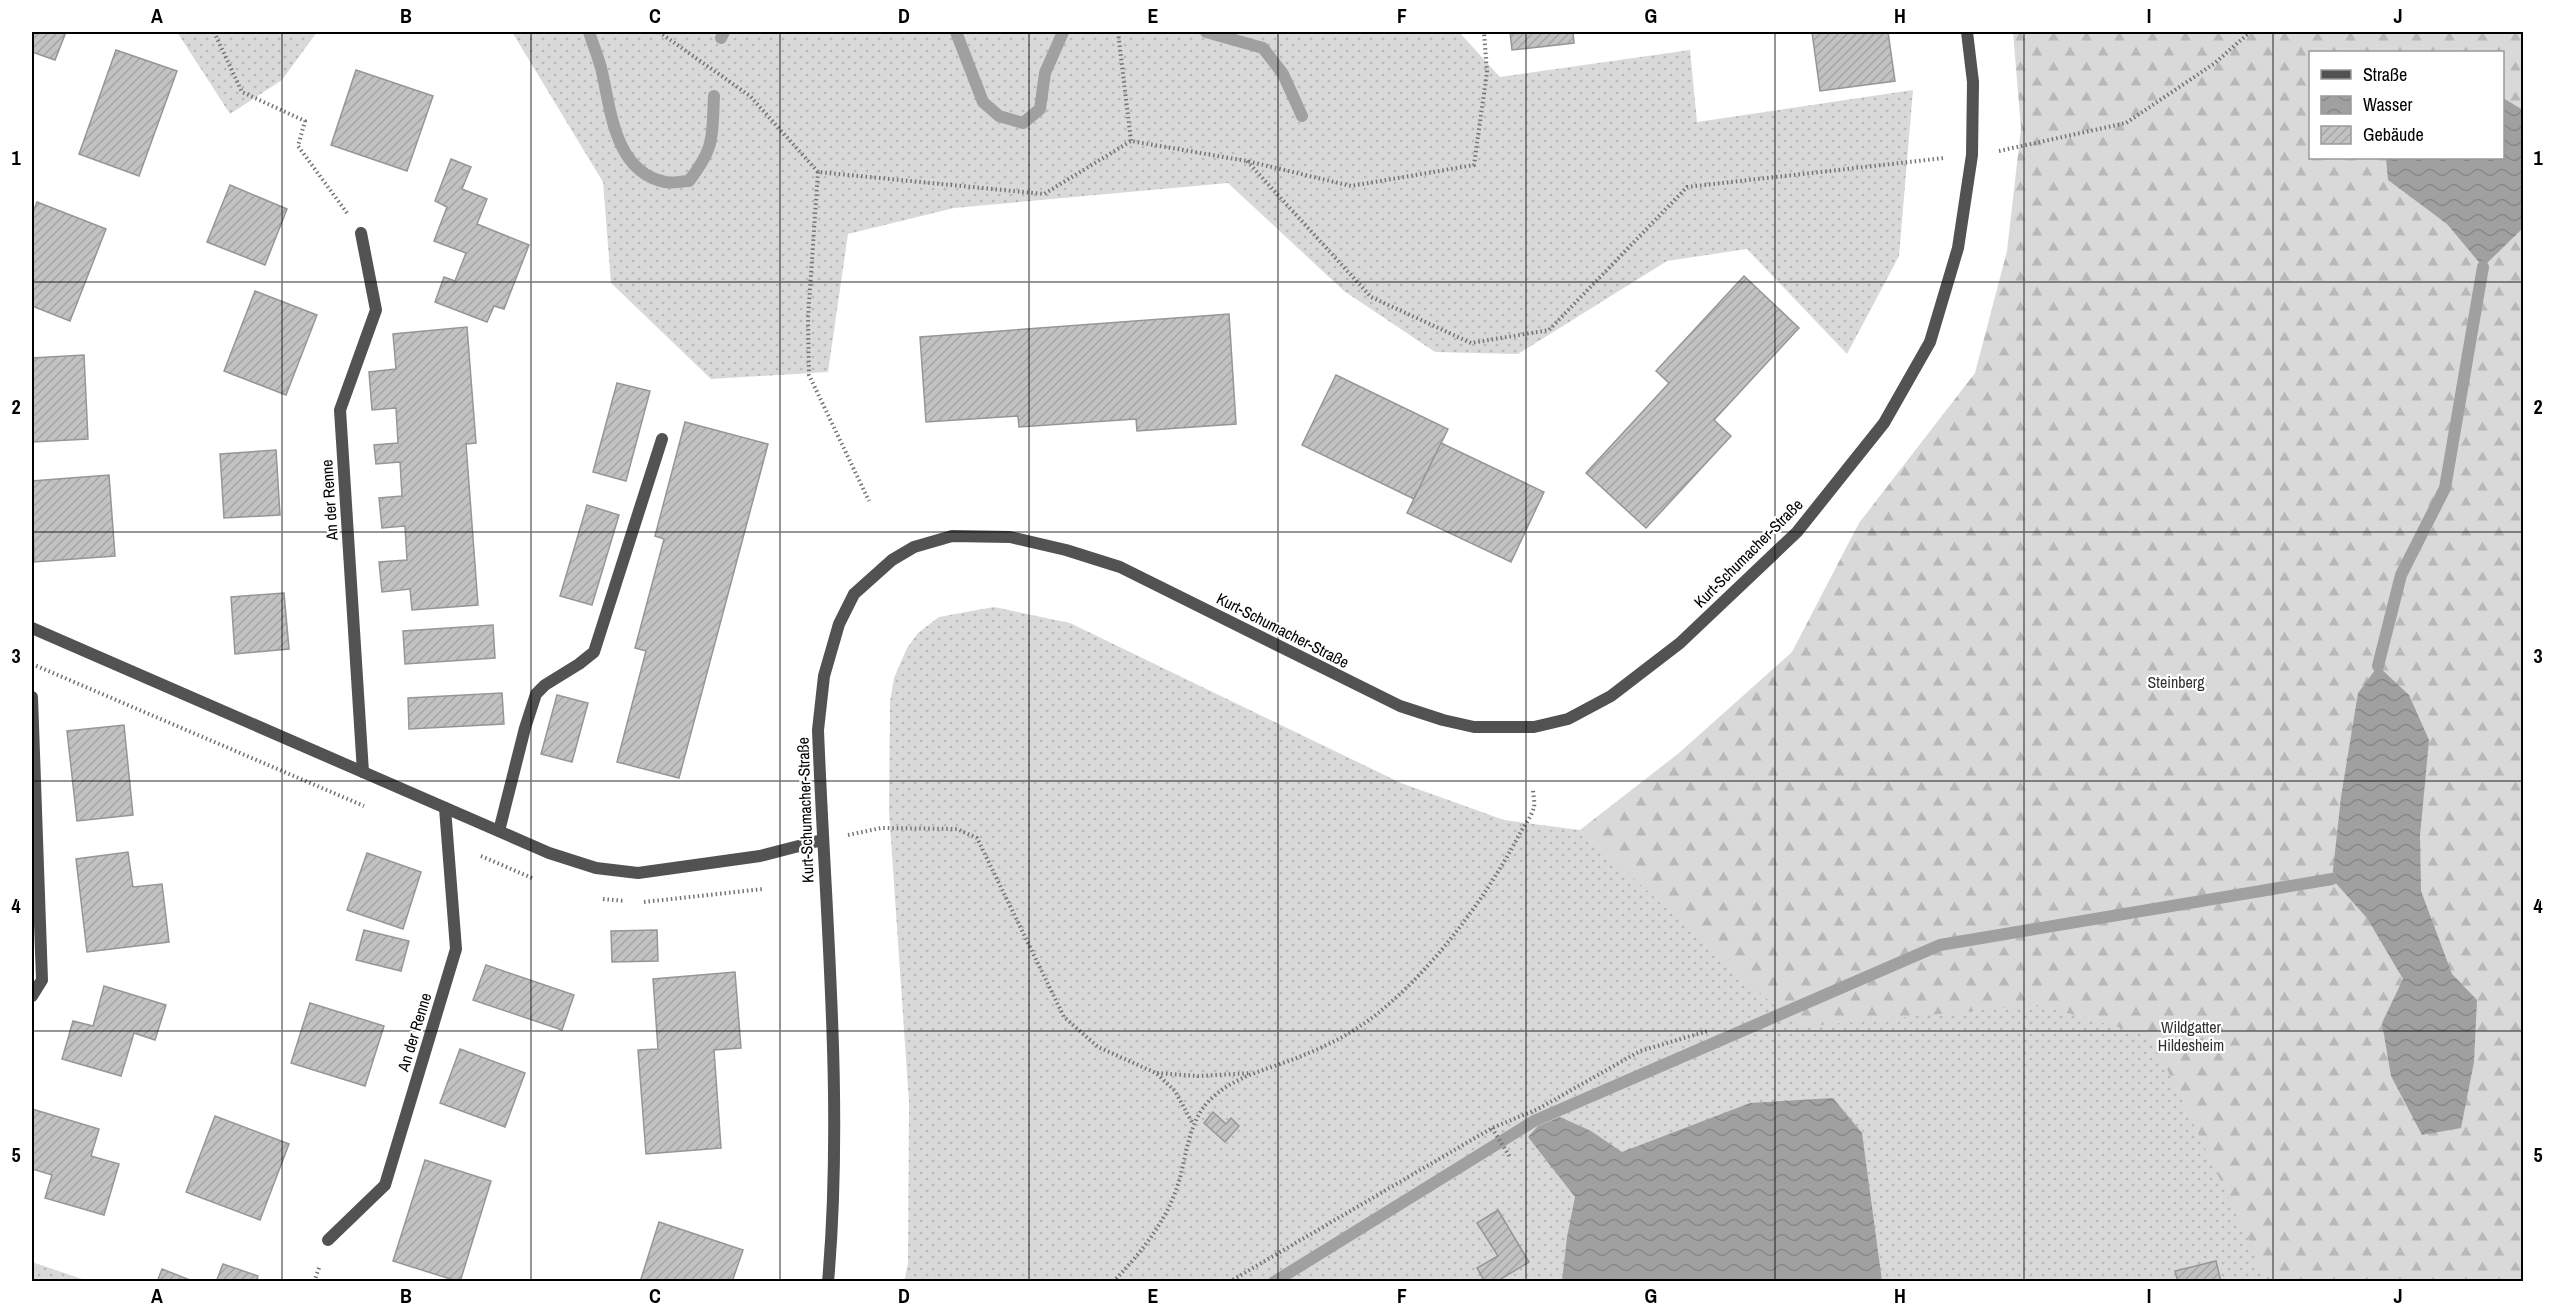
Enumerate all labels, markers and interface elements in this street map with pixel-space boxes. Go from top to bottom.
text: A [151,2,163,29]
text: B [400,2,412,29]
text: C [649,2,661,29]
text: D [898,2,910,29]
text: E [1148,2,1159,29]
text: F [1397,2,1407,29]
text: G [1645,2,1657,29]
text: H [1894,2,1906,29]
text: I [2147,2,2151,29]
text: J [2393,2,2403,29]
legend [2309,51,2504,159]
text: Straße [2363,62,2407,87]
text: Wasser [2363,92,2413,117]
text: Gebäude [2363,122,2424,147]
text: 1 [11,144,21,171]
text: 1 [2533,144,2543,171]
text: 2 [11,393,21,420]
text: 2 [2533,393,2543,420]
street label: An der Renne [315,459,343,542]
street label: Kurt-Schumacher-Straße [1689,494,1807,612]
street label: Kurt-Schumacher-Straße [1213,587,1353,673]
text: 3 [11,642,21,669]
text: 3 [2533,642,2543,669]
park label: Steinberg [2148,671,2205,693]
street label: Kurt-Schumacher-Straße [791,737,819,883]
text: 4 [11,892,21,919]
text: 4 [2533,892,2543,919]
street label: An der Renne [391,990,436,1075]
park label: Wildgatter Hildesheim [2158,1016,2224,1056]
text: 5 [11,1141,21,1168]
text: 5 [2533,1141,2543,1168]
text: A [151,1282,163,1309]
text: B [400,1282,412,1309]
text: C [649,1282,661,1309]
text: D [898,1282,910,1309]
text: E [1148,1282,1159,1309]
text: F [1397,1282,1407,1309]
text: G [1645,1282,1657,1309]
text: H [1894,1282,1906,1309]
text: I [2147,1282,2151,1309]
text: J [2393,1282,2403,1309]

